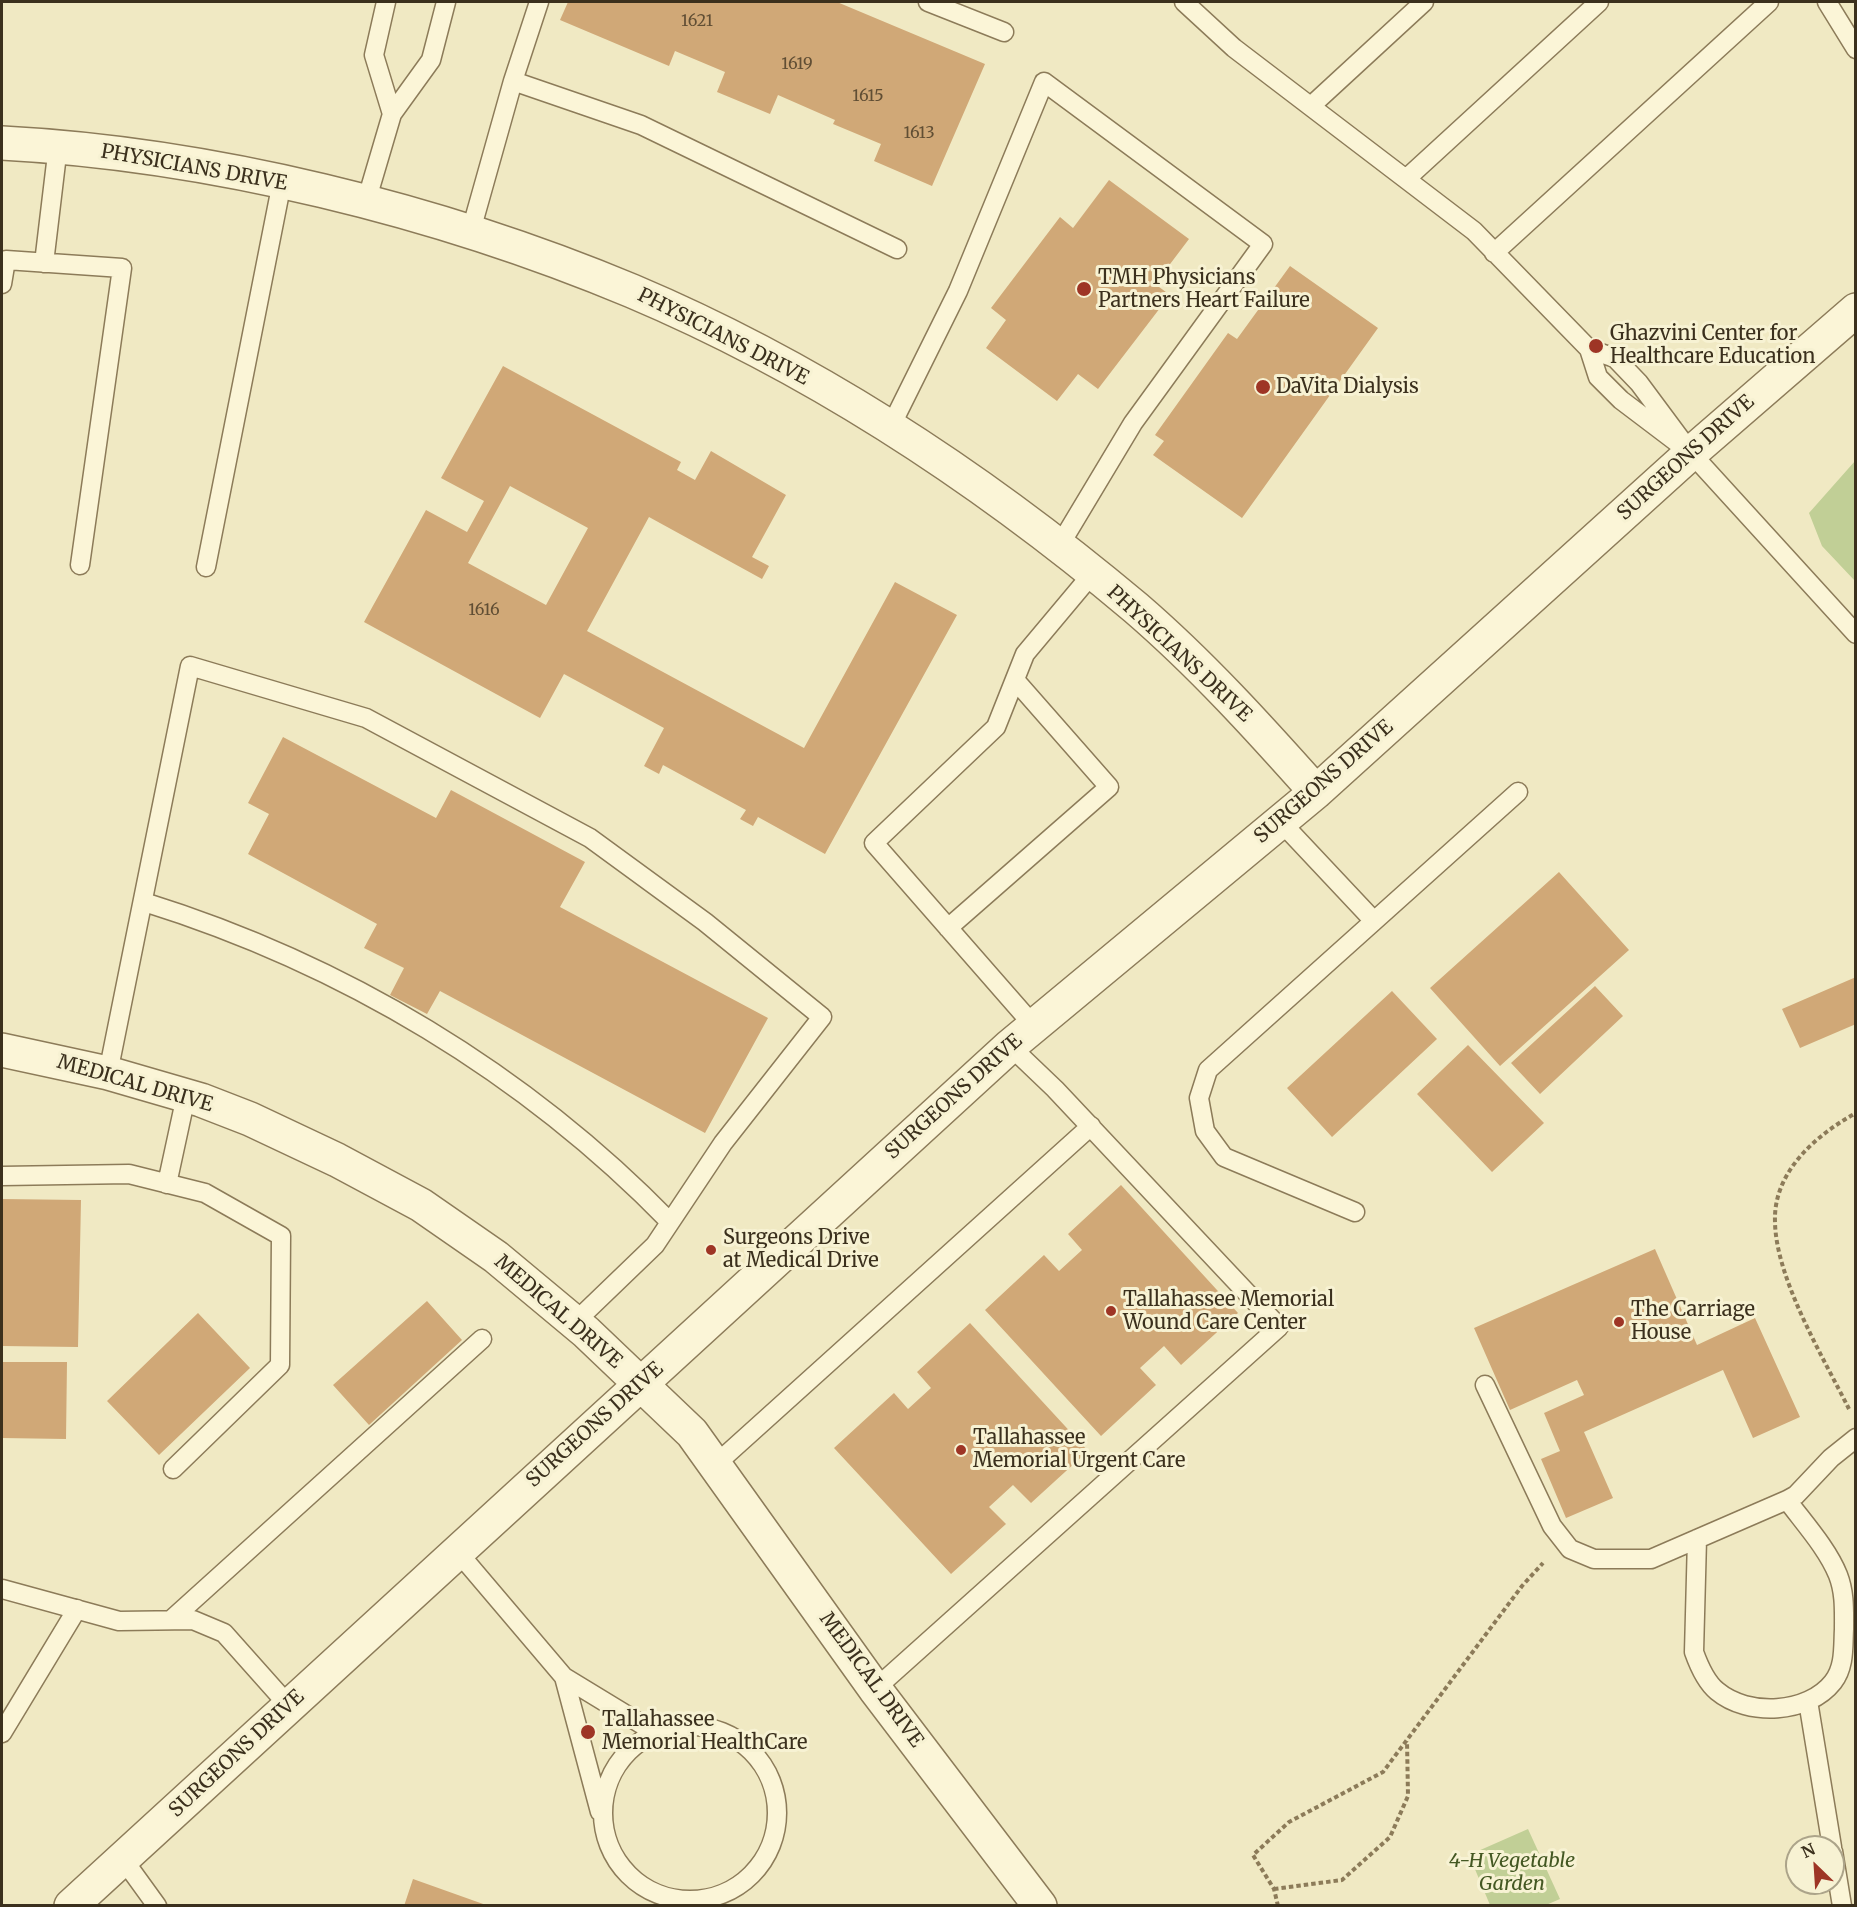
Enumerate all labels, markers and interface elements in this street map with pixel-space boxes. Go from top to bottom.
house number: 1621 [681,11,713,31]
house number: 1619 [781,54,813,74]
house number: 1615 [852,86,884,106]
house number: 1613 [903,123,935,143]
street label: PHYSICIANS DRIVE [99,140,289,196]
place label: TMH Physicians Partners Heart Failure [1098,266,1310,313]
marker: TMH Physicians Partners Heart Failure [1075,280,1093,298]
street label: PHYSICIANS DRIVE [633,283,813,391]
place label: Ghazvini Center for Healthcare Education [1610,322,1815,369]
marker: Ghazvini Center for Healthcare Education [1587,337,1605,355]
place label: DaVita Dialysis [1276,375,1419,399]
marker: DaVita Dialysis [1254,378,1272,396]
street label: SURGEONS DRIVE [1613,390,1759,526]
street label: PHYSICIANS DRIVE [1102,581,1256,727]
house number: 1616 [468,600,500,620]
street label: SURGEONS DRIVE [1250,715,1398,849]
street label: SURGEONS DRIVE [881,1029,1027,1165]
street label: MEDICAL DRIVE [54,1050,216,1118]
place label: Surgeons Drive at Medical Drive [723,1226,879,1273]
marker: Surgeons Drive at Medical Drive [704,1243,718,1257]
street label: MEDICAL DRIVE [489,1250,627,1374]
place label: Tallahassee Memorial Wound Care Center [1123,1288,1334,1335]
place label: The Carriage House [1631,1298,1755,1345]
marker: Tallahassee Memorial Wound Care Center [1104,1304,1118,1318]
marker: The Carriage House [1612,1315,1626,1329]
street label: SURGEONS DRIVE [522,1357,668,1493]
place label: Tallahassee Memorial Urgent Care [973,1426,1185,1473]
marker: Tallahassee Memorial Urgent Care [954,1443,968,1457]
street label: MEDICAL DRIVE [814,1608,928,1752]
street label: SURGEONS DRIVE [165,1685,309,1823]
place label: Tallahassee Memorial HealthCare [602,1708,807,1755]
marker: Tallahassee Memorial HealthCare [579,1723,597,1741]
north arrow [1785,1835,1845,1895]
text: N [1798,1839,1818,1862]
park label: 4-H Vegetable Garden [1449,1849,1575,1896]

